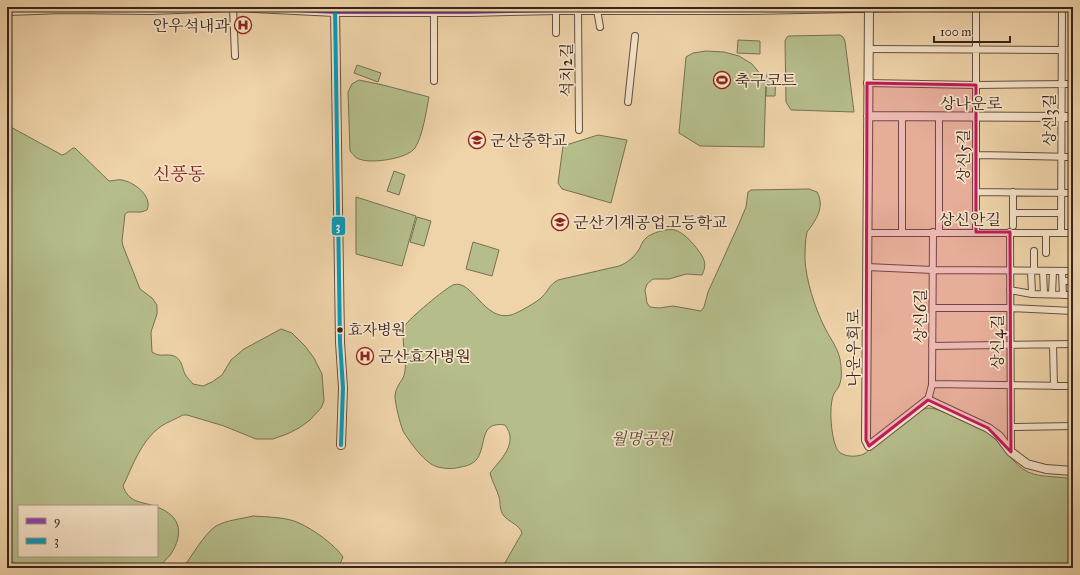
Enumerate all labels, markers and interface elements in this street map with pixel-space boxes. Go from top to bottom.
hospital icon: 안우석내과 [233,15,253,35]
place label: 안우석내과 [153,16,231,35]
scale bar [934,18,1010,44]
text: 100 m [940,25,971,39]
street label: 석치2길 [557,43,576,97]
sports icon: 축구코트 [712,70,732,90]
place label: 축구코트 [735,71,797,90]
street label: 상나운로 [940,94,1002,113]
street label: 상신3길 [1040,94,1059,146]
street label: 상신5길 [954,129,973,183]
school or university icon: 군산중학교 [467,130,487,150]
place label: 군산중학교 [490,131,567,150]
district label: 신풍동 [153,163,205,185]
street label: 상신안길 [939,210,1001,229]
school or university icon: 군산기계공업고등학교 [550,212,570,232]
place label: 군산기계공업고등학교 [573,213,728,232]
line badge: 3 [331,216,346,236]
text: 3 [336,220,340,234]
street label: 상신6길 [911,289,930,343]
street label: 나운우회로 [844,309,863,387]
street label: 상신4길 [988,314,1007,370]
place label: 효자병원 [348,321,406,339]
marker: 효자병원 [335,325,345,335]
hospital icon: 군산효자병원 [355,346,375,366]
place label: 군산효자병원 [378,347,471,366]
park label: 월명공원 [611,429,674,448]
legend [18,505,158,557]
text: 9 [54,514,60,528]
text: 3 [54,534,59,548]

